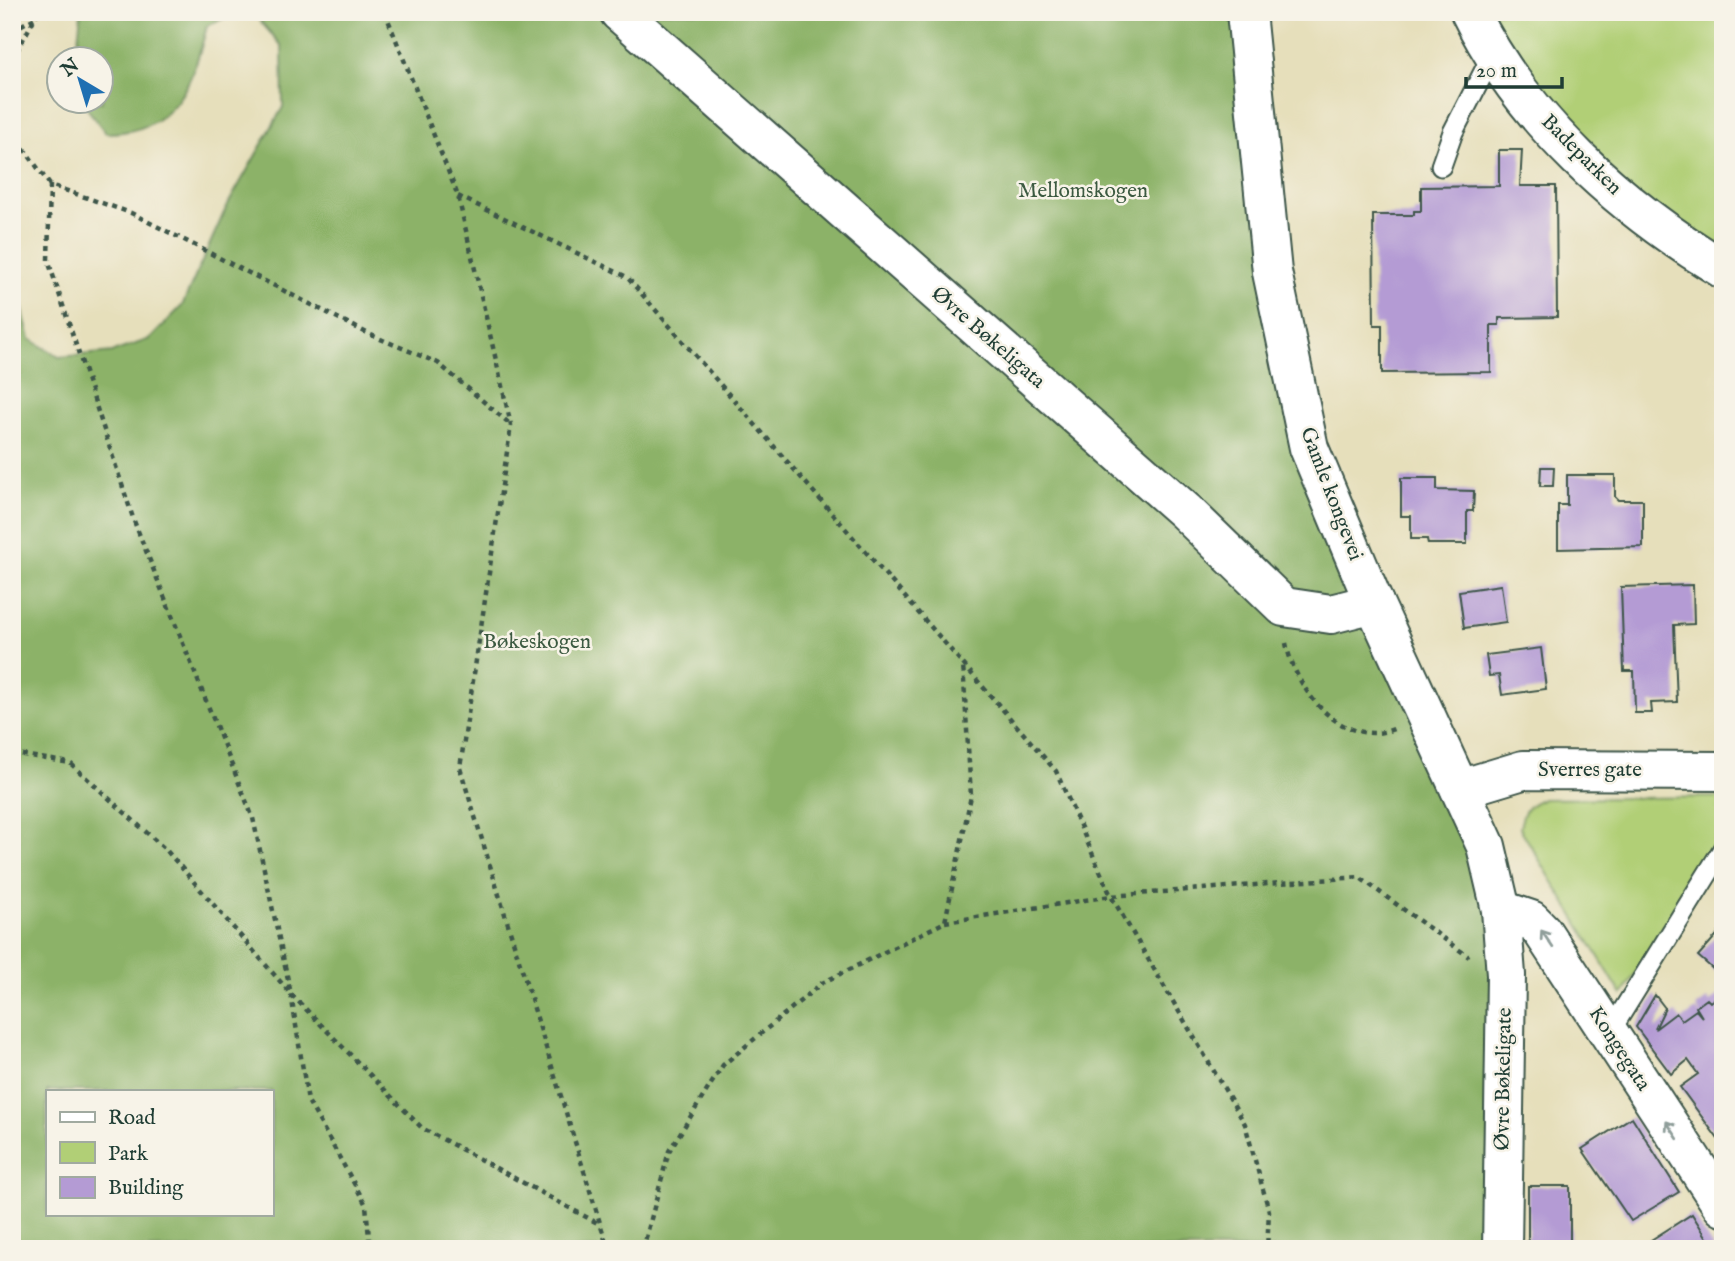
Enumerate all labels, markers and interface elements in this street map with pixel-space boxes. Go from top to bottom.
north arrow [46,46,116,116]
scale bar [1466,46,1562,90]
text: N [56,53,85,83]
text: 20 m [1476,58,1517,85]
street label: Badeparken [1535,109,1627,201]
park label: Mellomskogen [1018,178,1148,205]
street label: Øvre Bøkeligata [925,281,1051,396]
street label: Gamle kongevei [1293,423,1369,565]
park label: Bøkeskogen [483,629,591,656]
street label: Sverres gate [1538,757,1642,784]
one-way arrow [1540,930,1554,950]
street label: Kongegata [1582,1002,1657,1097]
street label: Øvre Bøkeligate [1489,1007,1519,1151]
legend [46,1090,273,1216]
text: Road [108,1105,156,1132]
one-way arrow [1664,1120,1678,1140]
text: Park [108,1141,149,1168]
text: Building [108,1175,184,1202]

